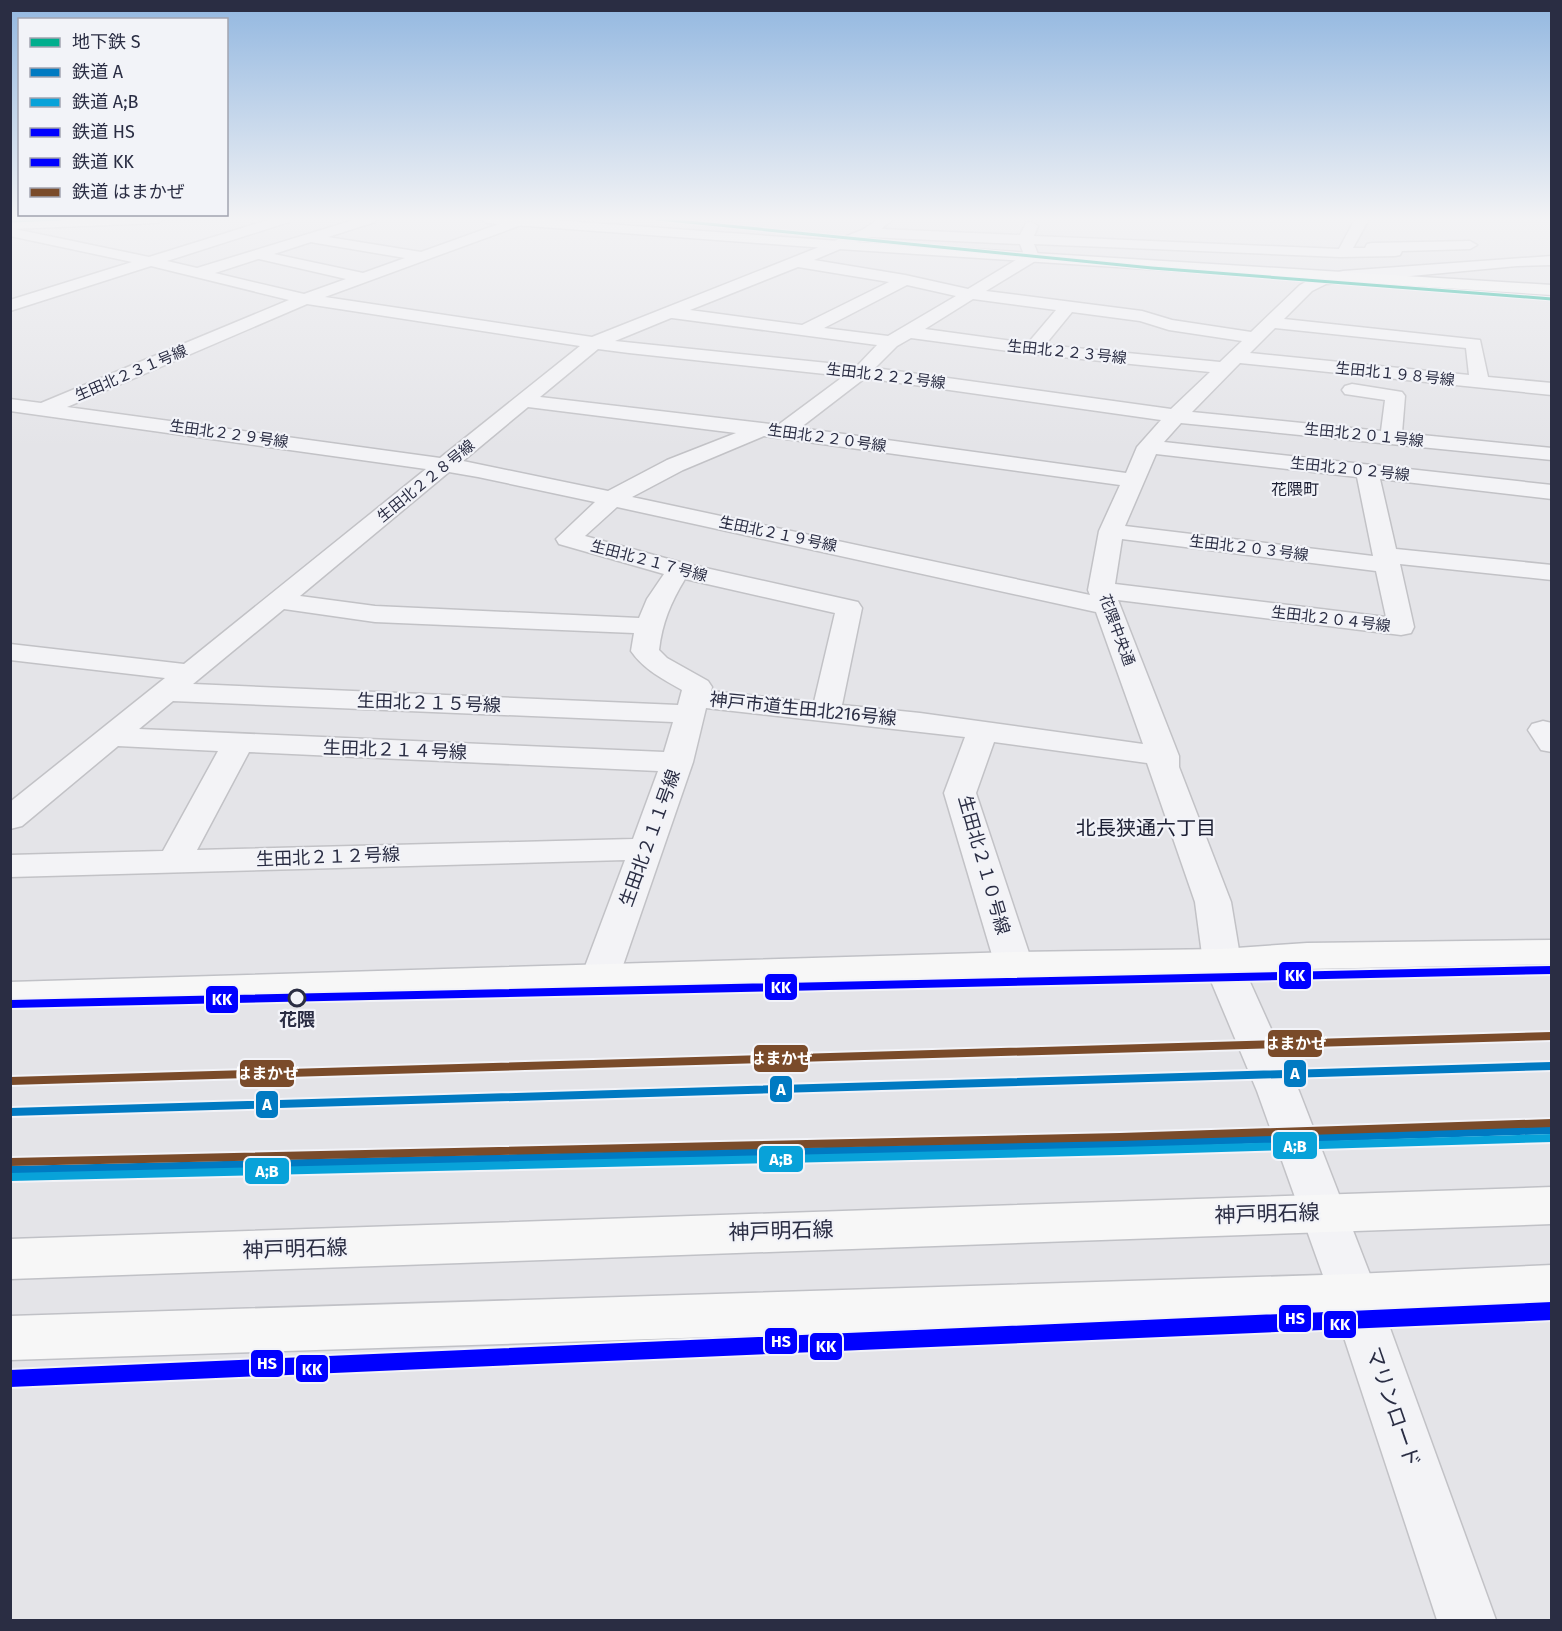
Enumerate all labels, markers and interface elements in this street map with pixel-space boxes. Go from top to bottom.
legend [18,18,228,216]
text: 地下鉄 S [72,31,141,53]
text: 鉄道 A [72,61,124,83]
text: 鉄道 A;B [72,91,138,113]
text: 鉄道 HS [72,121,135,143]
text: 鉄道 KK [72,151,134,173]
text: 鉄道 はまかぜ [72,181,185,203]
street label: 生田北２２３号線 [1006,337,1128,367]
street label: 生田北２３１号線 [72,341,190,405]
street label: 生田北１９８号線 [1334,359,1456,389]
street label: 生田北２２２号線 [825,360,947,392]
street label: 生田北２２９号線 [168,417,290,451]
street label: 生田北２０１号線 [1303,420,1425,450]
street label: 生田北２２０号線 [766,421,888,455]
street label: 生田北２２８号線 [374,436,478,526]
street label: 生田北２０２号線 [1289,454,1411,484]
district label: 花隈町 [1271,480,1319,499]
street label: 生田北２１９号線 [717,513,839,555]
street label: 生田北２０３号線 [1188,532,1310,564]
street label: 生田北２１７号線 [589,537,709,585]
street label: 花隈中央通 [1096,592,1138,668]
street label: 生田北２０４号線 [1270,603,1392,635]
street label: 神戸市道生田北216号線 [708,688,898,730]
street label: 生田北２１５号線 [357,689,501,717]
street label: 生田北２１４号線 [323,736,467,764]
street label: 生田北２１１号線 [615,767,685,909]
street label: 生田北２１０号線 [954,793,1014,937]
district label: 北長狭通六丁目 [1076,816,1216,840]
street label: 生田北２１２号線 [256,843,400,871]
line badge: KK [1278,961,1312,990]
text: KK [1285,966,1306,985]
line badge: KK [764,973,798,1001]
text: KK [771,978,792,997]
line badge: KK [205,985,239,1014]
marker: 花隈 [288,989,306,1007]
text: KK [212,990,233,1009]
place label: 花隈 [279,1009,315,1031]
line badge: はまかぜ [1267,1029,1323,1058]
text: はまかぜ [1263,1034,1327,1053]
line badge: はまかぜ [753,1044,809,1073]
text: はまかぜ [749,1049,813,1068]
line badge: はまかぜ [239,1059,295,1088]
line badge: A [1283,1059,1307,1088]
text: はまかぜ [235,1064,299,1083]
text: A [1289,1064,1300,1083]
line badge: A [769,1075,793,1103]
text: A [775,1080,786,1099]
line badge: A [255,1090,279,1119]
text: A [261,1095,272,1114]
line badge: A;B [1272,1131,1318,1160]
text: A;B [1282,1137,1307,1156]
line badge: A;B [758,1145,804,1173]
text: A;B [768,1150,793,1169]
line badge: A;B [244,1157,290,1185]
text: A;B [254,1162,279,1181]
street label: 神戸明石線 [1214,1199,1320,1229]
street label: 神戸明石線 [728,1216,834,1246]
street label: 神戸明石線 [242,1234,348,1264]
line badge: HS [1278,1304,1312,1333]
text: HS [1285,1309,1305,1328]
line badge: KK [1323,1310,1357,1339]
text: KK [1330,1315,1351,1334]
line badge: HS [764,1327,798,1355]
text: HS [771,1332,791,1351]
line badge: KK [809,1332,843,1361]
text: KK [816,1337,837,1356]
street label: マリンロード [1360,1343,1426,1471]
line badge: HS [250,1349,284,1378]
text: HS [257,1354,277,1373]
line badge: KK [295,1354,329,1383]
text: KK [302,1360,323,1379]

